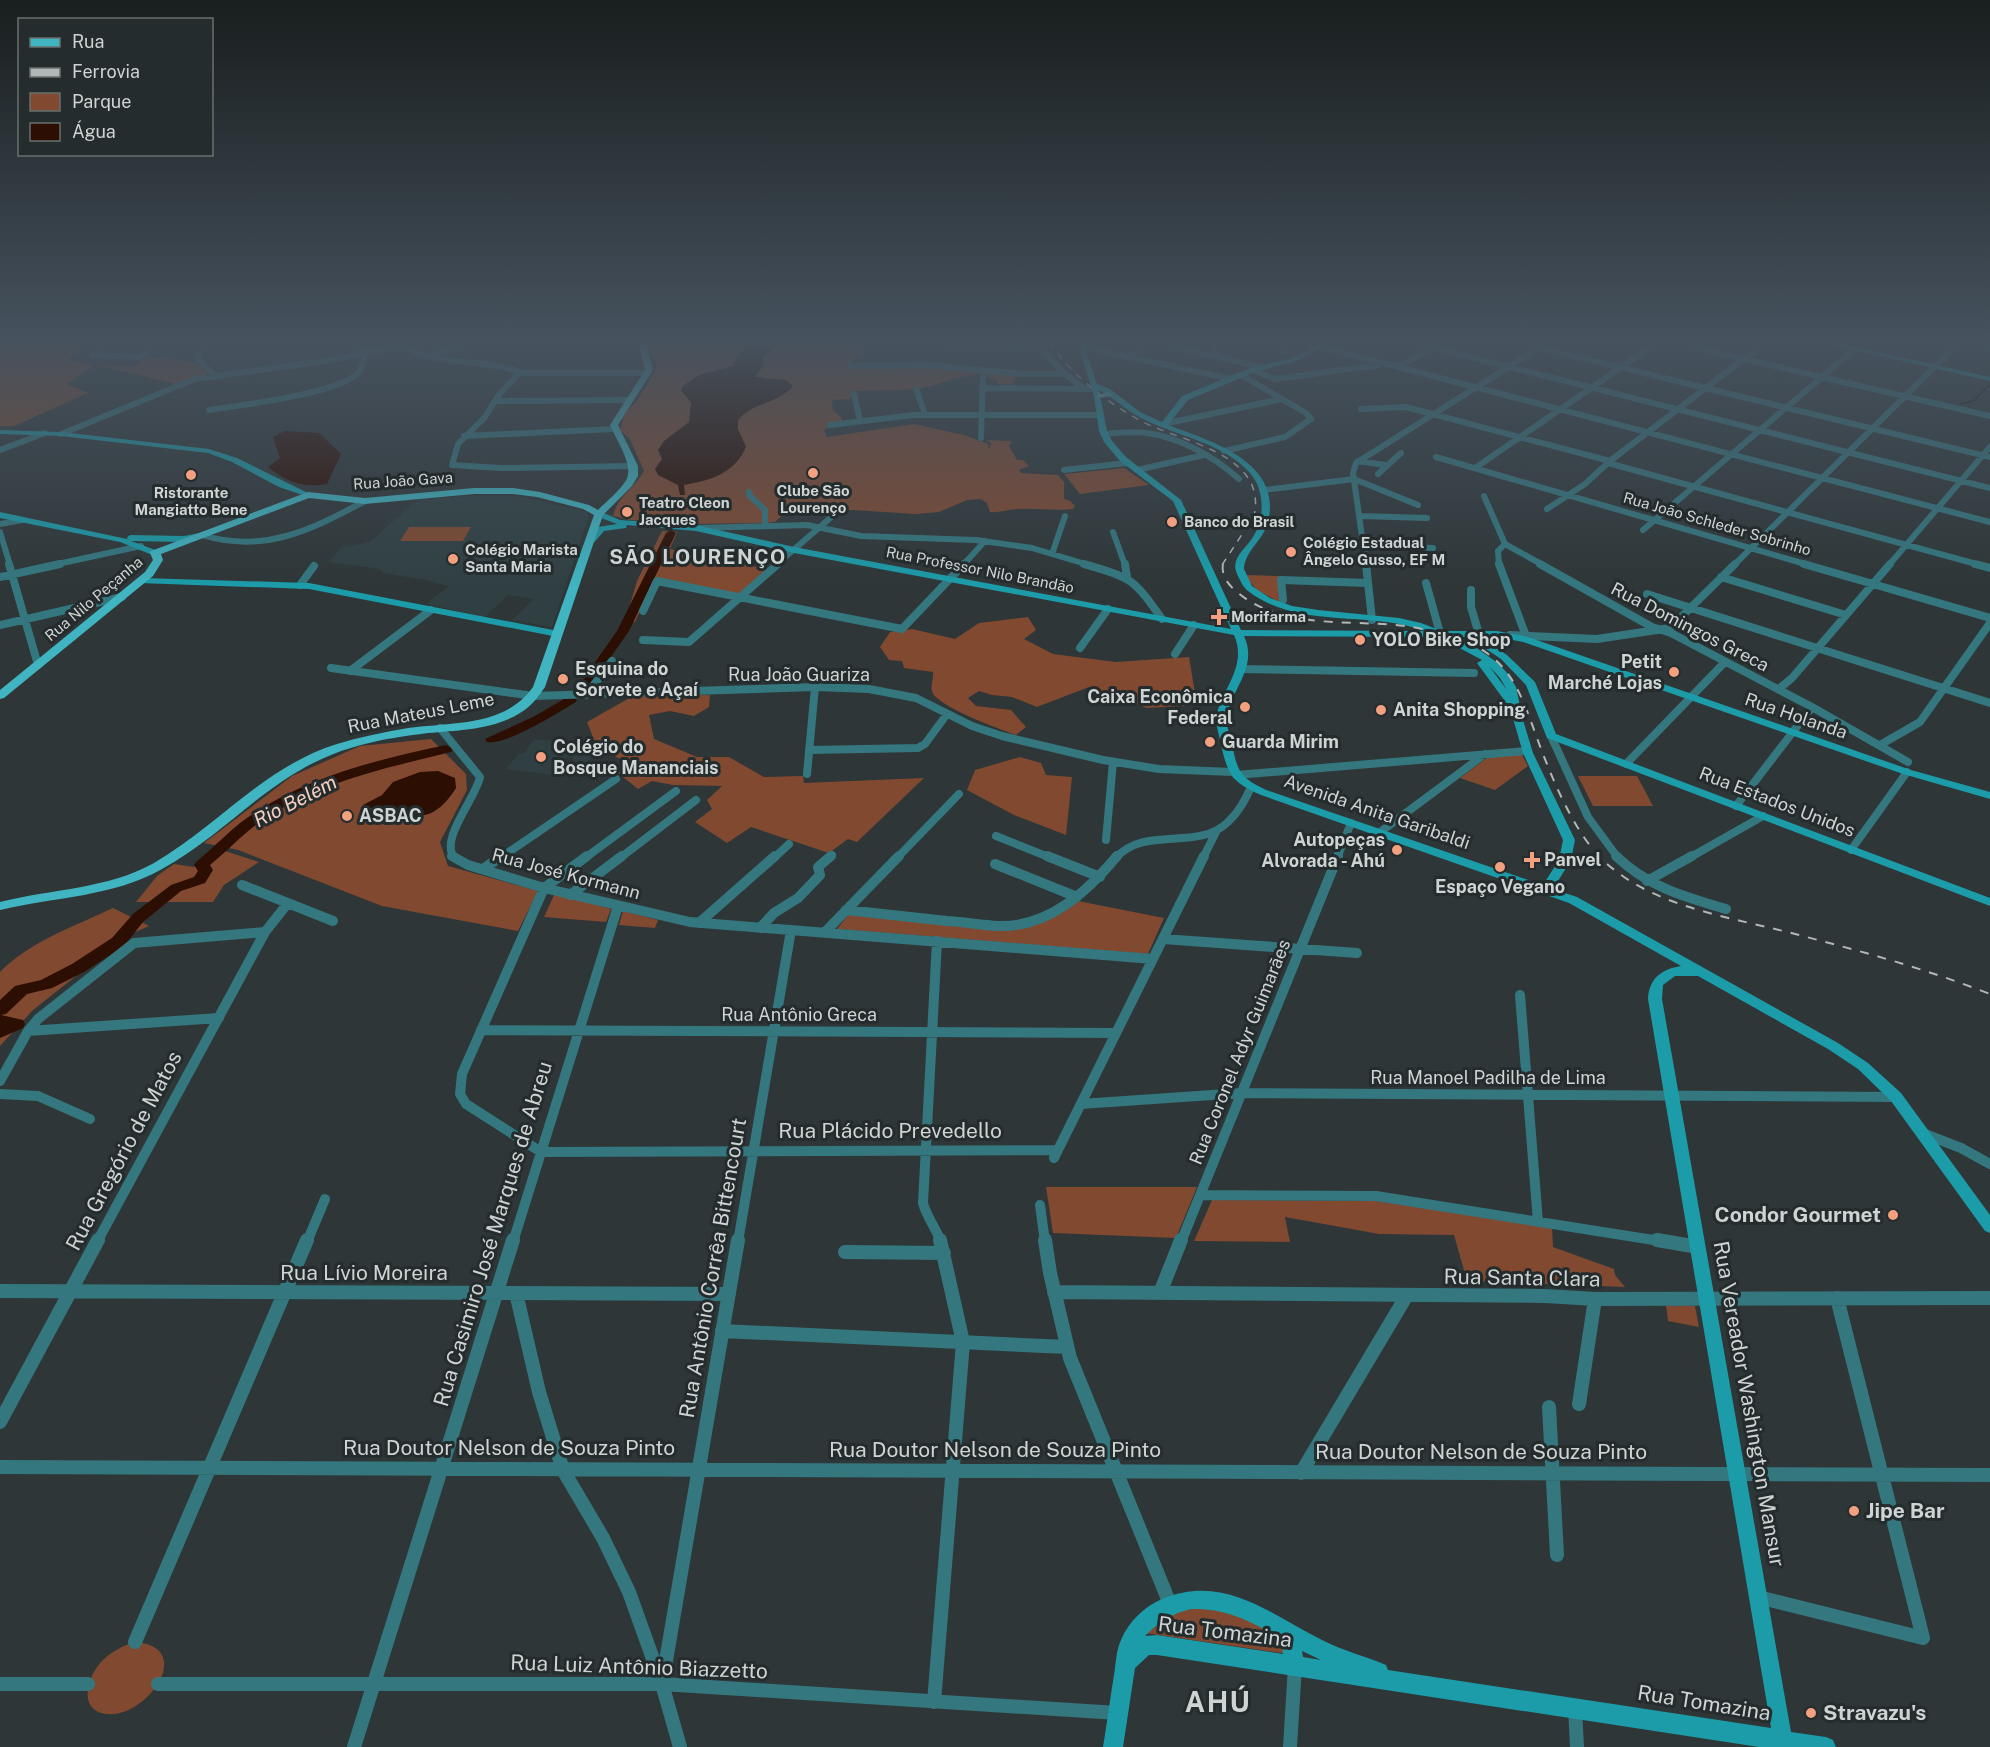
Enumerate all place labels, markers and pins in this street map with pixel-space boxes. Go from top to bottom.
marker: Clube São Lourenço [806,466,820,480]
marker: Ristorante Mangiatto Bene [184,468,198,482]
place label: Clube São Lourenço [776,482,850,516]
place label: Ristorante Mangiatto Bene [134,484,248,518]
place label: Teatro Cleon Jacques [639,494,730,528]
marker: Teatro Cleon Jacques [620,505,634,519]
place label: Banco do Brasil [1184,513,1294,530]
marker: Banco do Brasil [1165,515,1179,529]
place label: Colégio Estadual Ângelo Gusso, EF M [1303,534,1445,568]
place label: Colégio Marista Santa Maria [465,541,578,575]
marker: Colégio Estadual Ângelo Gusso, EF M [1284,545,1298,559]
marker: Colégio Marista Santa Maria [446,552,460,566]
place label: Morifarma [1231,608,1306,625]
marker: Morifarma [1212,610,1226,624]
place label: YOLO Bike Shop [1372,629,1511,650]
marker: YOLO Bike Shop [1353,633,1367,647]
place label: Petit Marché Lojas [1548,651,1662,693]
place label: Esquina do Sorvete e Açaí [575,658,699,700]
marker: Petit Marché Lojas [1667,665,1681,679]
marker: Esquina do Sorvete e Açaí [556,672,570,686]
place label: Caixa Econômica Federal [1087,686,1233,728]
place label: Anita Shopping [1393,699,1525,720]
marker: Caixa Econômica Federal [1238,700,1252,714]
marker: Anita Shopping [1374,703,1388,717]
place label: Guarda Mirim [1222,731,1339,752]
marker: Guarda Mirim [1203,735,1217,749]
place label: Colégio do Bosque Mananciais [553,736,719,778]
marker: Colégio do Bosque Mananciais [534,750,548,764]
place label: ASBAC [359,805,422,826]
marker: ASBAC [340,809,354,823]
place label: Autopeças Alvorada - Ahú [1261,829,1385,871]
marker: Autopeças Alvorada - Ahú [1390,843,1404,857]
place label: Panvel [1544,849,1602,870]
marker: Panvel [1525,853,1539,867]
marker: Espaço Vegano [1493,860,1507,874]
place label: Espaço Vegano [1435,876,1565,897]
place label: Condor Gourmet [1715,1202,1881,1227]
marker: Condor Gourmet [1886,1208,1900,1222]
place label: Jipe Bar [1866,1498,1945,1523]
marker: Jipe Bar [1847,1504,1861,1518]
place label: Stravazu's [1823,1700,1926,1725]
marker: Stravazu's [1804,1706,1818,1720]

